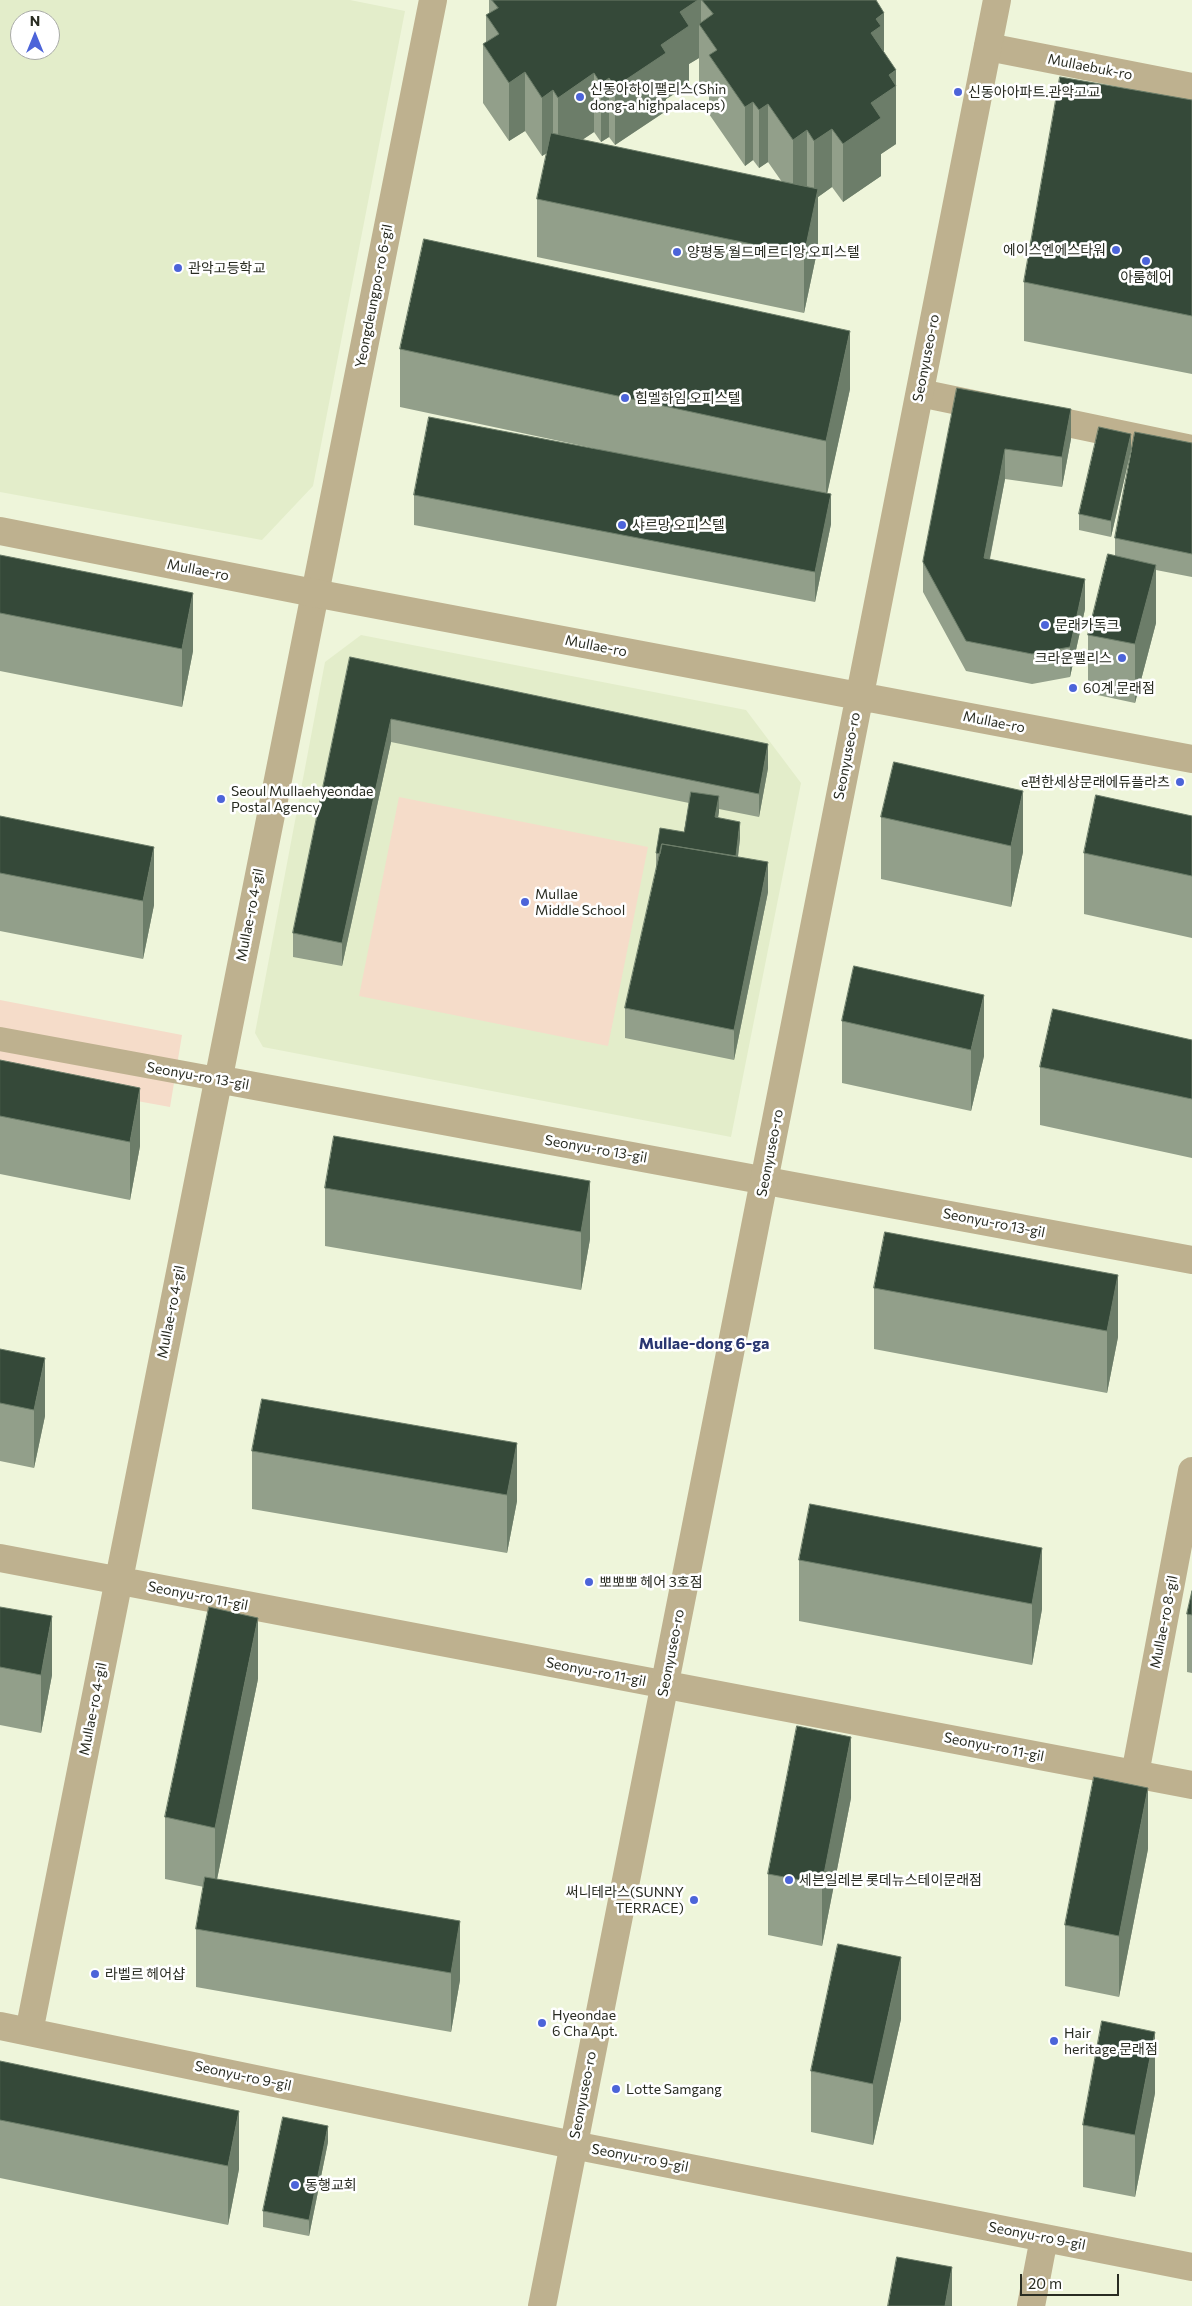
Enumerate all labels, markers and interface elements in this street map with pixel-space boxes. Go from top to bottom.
north arrow [10,10,60,60]
text: N [30,12,40,29]
street label: Mullaebuk-ro [1046,51,1134,83]
place label: 신동아하이팰리스(Shin dong-a highpalaceps) [590,81,726,114]
place label: 신동아아파트.관악고교 [968,84,1100,100]
marker: 신동아아파트.관악고교 [952,86,964,98]
marker: 신동아하이팰리스(Shin dong-a highpalaceps) [574,91,586,103]
street label: Yeongdeungpo-ro 6-gil [352,223,396,369]
place label: 에이스엔에스타워 [1003,242,1106,258]
place label: 양평동 월드메르디앙 오피스텔 [687,244,860,260]
marker: 에이스엔에스타워 [1110,244,1122,256]
marker: 양평동 월드메르디앙 오피스텔 [671,246,683,258]
marker: 아룸헤어 [1140,255,1152,267]
place label: 관악고등학교 [188,260,265,276]
marker: 관악고등학교 [172,262,184,274]
place label: 아룸헤어 [1120,269,1172,285]
street label: Seonyuseo-ro [909,313,943,403]
place label: 힘멜하임 오피스텔 [635,390,741,406]
marker: 힘멜하임 오피스텔 [619,392,631,404]
place label: 샤르망 오피스텔 [632,517,725,533]
marker: 샤르망 오피스텔 [616,519,628,531]
street label: Mullae-ro [166,556,230,584]
place label: 문래카독크 [1055,617,1119,633]
marker: 문래카독크 [1039,619,1051,631]
street label: Mullae-ro [564,632,628,660]
place label: 크라운팰리스 [1035,650,1112,666]
marker: 크라운팰리스 [1116,652,1128,664]
place label: 60계 문래점 [1083,680,1155,696]
marker: 60계 문래점 [1067,682,1079,694]
street label: Mullae-ro [962,708,1026,736]
street label: Seonyuseo-ro [830,711,864,801]
place label: e편한세상문래에듀플라츠 [1021,774,1170,790]
marker: e편한세상문래에듀플라츠 [1174,776,1186,788]
place label: Seoul Mullaehyeondae Postal Agency [231,783,373,816]
marker: Seoul Mullaehyeondae Postal Agency [215,793,227,805]
street label: Mullae-ro 4-gil [233,867,267,963]
place label: Mullae Middle School [535,886,625,919]
marker: Mullae Middle School [519,896,531,908]
street label: Seonyu-ro 13-gil [145,1059,251,1093]
street label: Seonyuseo-ro [753,1108,787,1198]
street label: Seonyu-ro 13-gil [543,1132,649,1166]
street label: Seonyu-ro 13-gil [941,1205,1047,1241]
street label: Mullae-ro 4-gil [154,1264,188,1360]
district label: Mullae-dong 6-ga [639,1334,769,1354]
place label: 뽀뽀뽀 헤어 3호점 [599,1574,703,1590]
street label: Mullae-ro 8-gil [1147,1574,1181,1670]
marker: 뽀뽀뽀 헤어 3호점 [583,1576,595,1588]
street label: Seonyu-ro 11-gil [146,1578,250,1614]
street label: Seonyuseo-ro [654,1608,688,1698]
street label: Seonyu-ro 11-gil [544,1654,648,1690]
street label: Mullae-ro 4-gil [76,1661,110,1757]
street label: Seonyu-ro 11-gil [942,1729,1046,1765]
place label: 세븐일레븐 롯데뉴스테이문래점 [799,1872,982,1888]
marker: 세븐일레븐 롯데뉴스테이문래점 [783,1874,795,1886]
place label: 써니테라스(SUNNY TERRACE) [566,1884,684,1916]
marker: 써니테라스(SUNNY TERRACE) [688,1894,700,1906]
place label: 라벨르 헤어샵 [105,1966,185,1982]
marker: 라벨르 헤어샵 [89,1968,101,1980]
place label: Hyeondae 6 Cha Apt. [552,2007,618,2040]
marker: Hyeondae 6 Cha Apt. [536,2017,548,2029]
place label: Hair heritage 문래점 [1064,2025,1158,2058]
marker: Hair heritage 문래점 [1048,2035,1060,2047]
street label: Seonyuseo-ro [566,2050,600,2140]
street label: Seonyu-ro 9-gil [193,2058,293,2094]
place label: Lotte Samgang [626,2081,722,2097]
marker: Lotte Samgang [610,2083,622,2095]
street label: Seonyu-ro 9-gil [590,2140,690,2176]
place label: 동행교회 [305,2177,357,2193]
marker: 동행교회 [289,2179,301,2191]
street label: Seonyu-ro 9-gil [987,2218,1087,2254]
scale bar [1022,2264,1121,2296]
text: 20 m [1028,2274,1062,2292]

